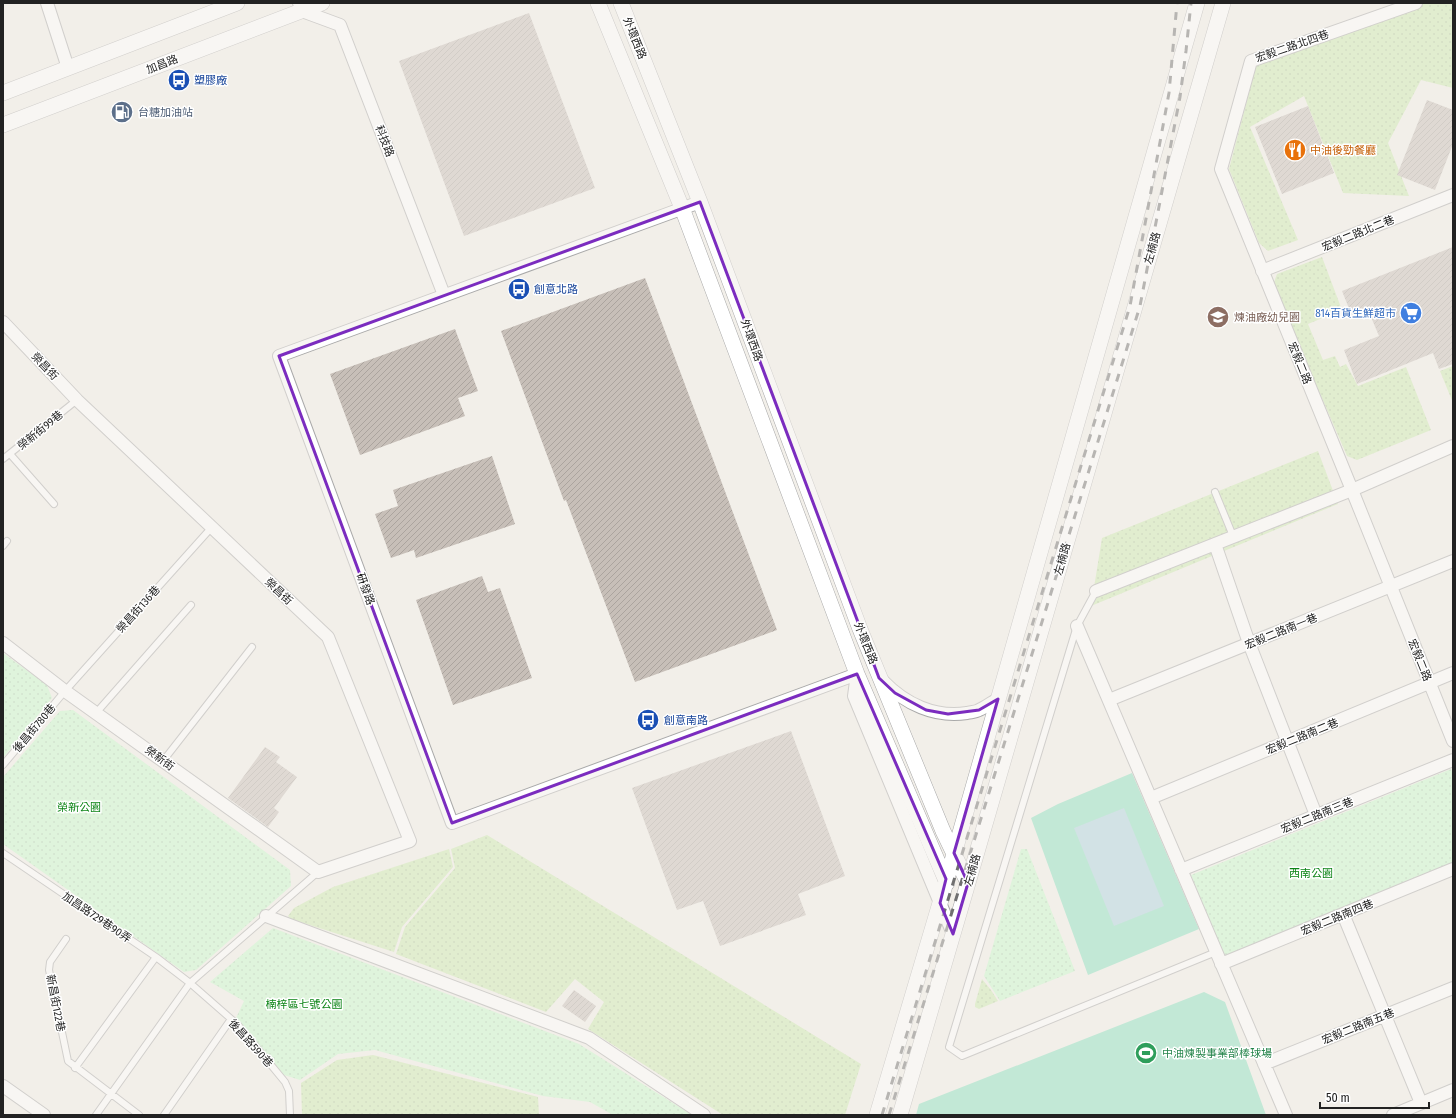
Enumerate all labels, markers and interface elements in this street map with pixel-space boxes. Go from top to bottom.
street label: 外環西路 [620,15,649,61]
street label: 宏毅二路北四巷 [1254,28,1331,65]
street label: 加昌路 [144,52,180,76]
bus stop icon: 塑膠廠 [166,67,192,93]
place label: 塑膠廠 [194,74,227,87]
fuel station icon: 台糖加油站 [109,99,135,125]
place label: 台糖加油站 [138,106,193,119]
street label: 科技路 [373,123,397,159]
restaurant icon: 中油後勁餐廳 [1282,137,1308,163]
place label: 中油後勁餐廳 [1310,144,1376,157]
street label: 宏毅二路北二巷 [1320,213,1396,254]
street label: 左楠路 [1142,230,1163,266]
bus stop icon: 創意北路 [506,276,532,302]
place label: 創意北路 [534,283,578,296]
supermarket icon: 814百貨生鮮超市 [1398,300,1424,326]
school or university icon: 煉油廠幼兒園 [1205,304,1231,330]
place label: 814百貨生鮮超市 [1315,307,1396,320]
place label: 煉油廠幼兒園 [1234,311,1300,324]
street label: 外環西路 [738,317,765,363]
street label: 宏毅二路 [1285,340,1314,386]
street label: 榮昌街 [29,350,61,383]
street label: 榮新街99巷 [15,408,66,453]
street label: 左楠路 [1052,541,1073,577]
street label: 研發路 [354,571,377,607]
street label: 榮昌街 [262,575,295,607]
street label: 榮昌街136巷 [114,583,163,636]
street label: 宏毅二路南一巷 [1243,611,1319,652]
street label: 外環西路 [851,620,880,666]
street label: 宏毅二路 [1405,637,1434,683]
street label: 後昌街780巷 [10,701,58,755]
bus stop icon: 創意南路 [635,707,661,733]
place label: 創意南路 [664,714,708,727]
street label: 宏毅二路南二巷 [1264,716,1340,757]
street label: 榮新街 [143,743,177,773]
street label: 宏毅二路南三巷 [1279,795,1355,836]
park label: 榮新公園 [57,801,101,814]
street label: 左楠路 [962,852,983,888]
park label: 西南公園 [1289,867,1333,880]
street label: 加昌路729巷90弄 [60,890,134,945]
street label: 宏毅二路南四巷 [1299,897,1375,938]
street label: 新昌街122巷 [44,973,67,1033]
park label: 楠梓區七號公園 [266,998,343,1011]
street label: 宏毅二路南五巷 [1320,1006,1396,1047]
street label: 後昌路590巷 [226,1017,276,1070]
sports icon: 中油煉製事業部棒球場 [1133,1040,1159,1066]
place label: 中油煉製事業部棒球場 [1162,1047,1272,1060]
scale bar [1320,1084,1429,1110]
text: 50 m [1326,1091,1350,1105]

